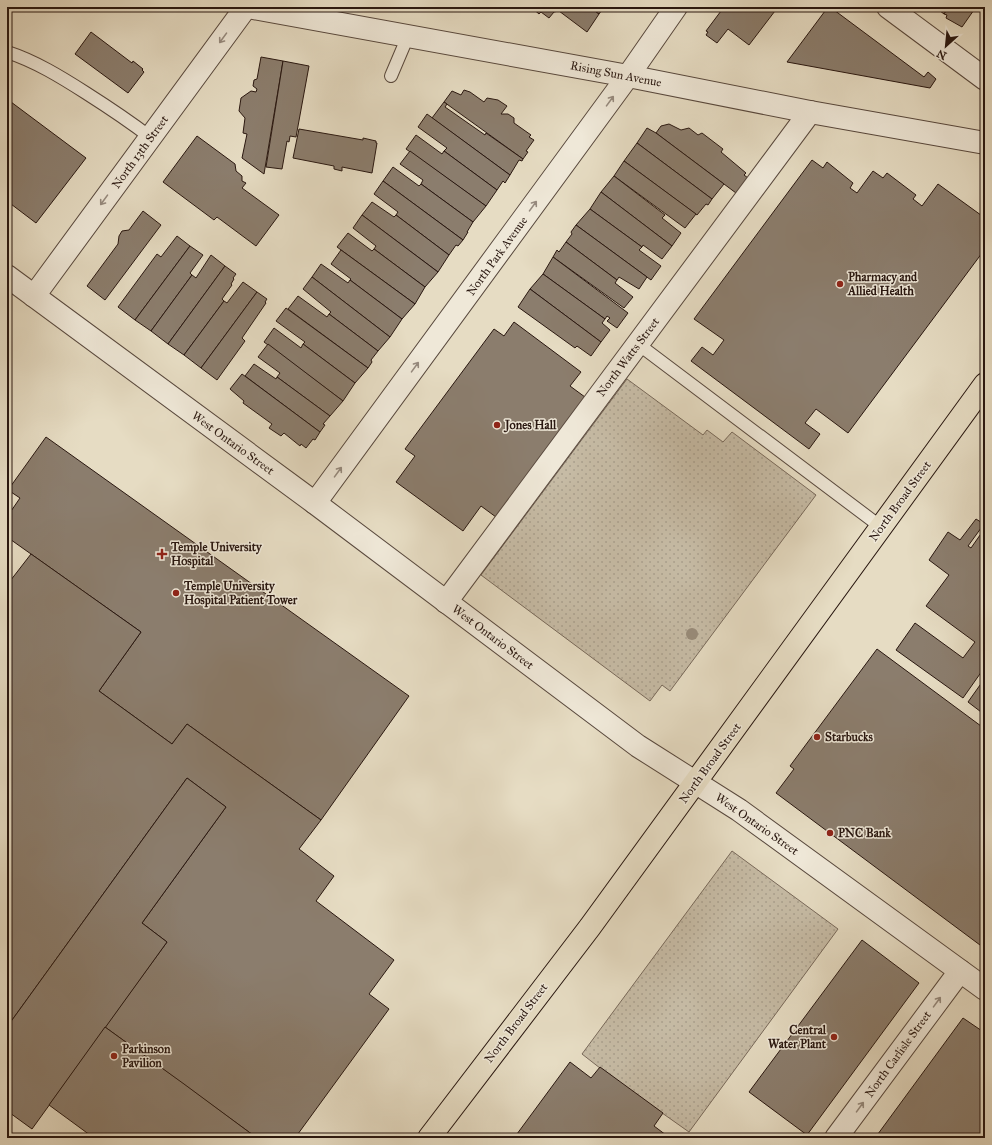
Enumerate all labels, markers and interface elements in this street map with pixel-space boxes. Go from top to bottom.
north arrow [926,26,966,66]
one-way arrow [218,33,227,44]
text: N [934,46,949,62]
street label: Rising Sun Avenue [569,58,663,91]
one-way arrow [606,95,614,106]
street label: North 13th Street [109,112,172,191]
one-way arrow [100,194,108,205]
one-way arrow [529,200,537,211]
street label: North Park Avenue [464,214,530,298]
place label: Pharmacy and Allied Health [847,270,918,298]
marker: Pharmacy and Allied Health [835,279,845,289]
street label: North Watts Street [594,314,663,399]
one-way arrow [411,362,419,373]
street label: West Ontario Street [189,408,277,478]
place label: Jones Hall [503,418,557,433]
marker: Jones Hall [492,420,502,430]
street label: North Broad Street [866,457,934,544]
one-way arrow [334,467,342,478]
place label: Temple University Hospital [170,540,263,569]
marker: Temple University Hospital [156,548,168,560]
place label: Temple University Hospital Patient Tower [183,579,298,608]
marker: Temple University Hospital Patient Tower [171,588,181,598]
street label: West Ontario Street [450,602,537,673]
street label: North Broad Street [676,719,744,806]
place label: Starbucks [825,730,874,744]
marker: Starbucks [812,732,822,742]
street label: West Ontario Street [713,790,802,858]
place label: PNC Bank [838,826,891,840]
marker: PNC Bank [825,828,835,838]
street label: North Broad Street [482,980,551,1066]
one-way arrow [933,997,941,1008]
street label: North Carlisle Street [862,1008,934,1100]
place label: Central Water Plant [768,1023,827,1051]
marker: Central Water Plant [829,1032,839,1042]
place label: Parkinson Pavilion [122,1042,171,1070]
marker: Parkinson Pavilion [109,1051,119,1061]
one-way arrow [855,1101,864,1112]

